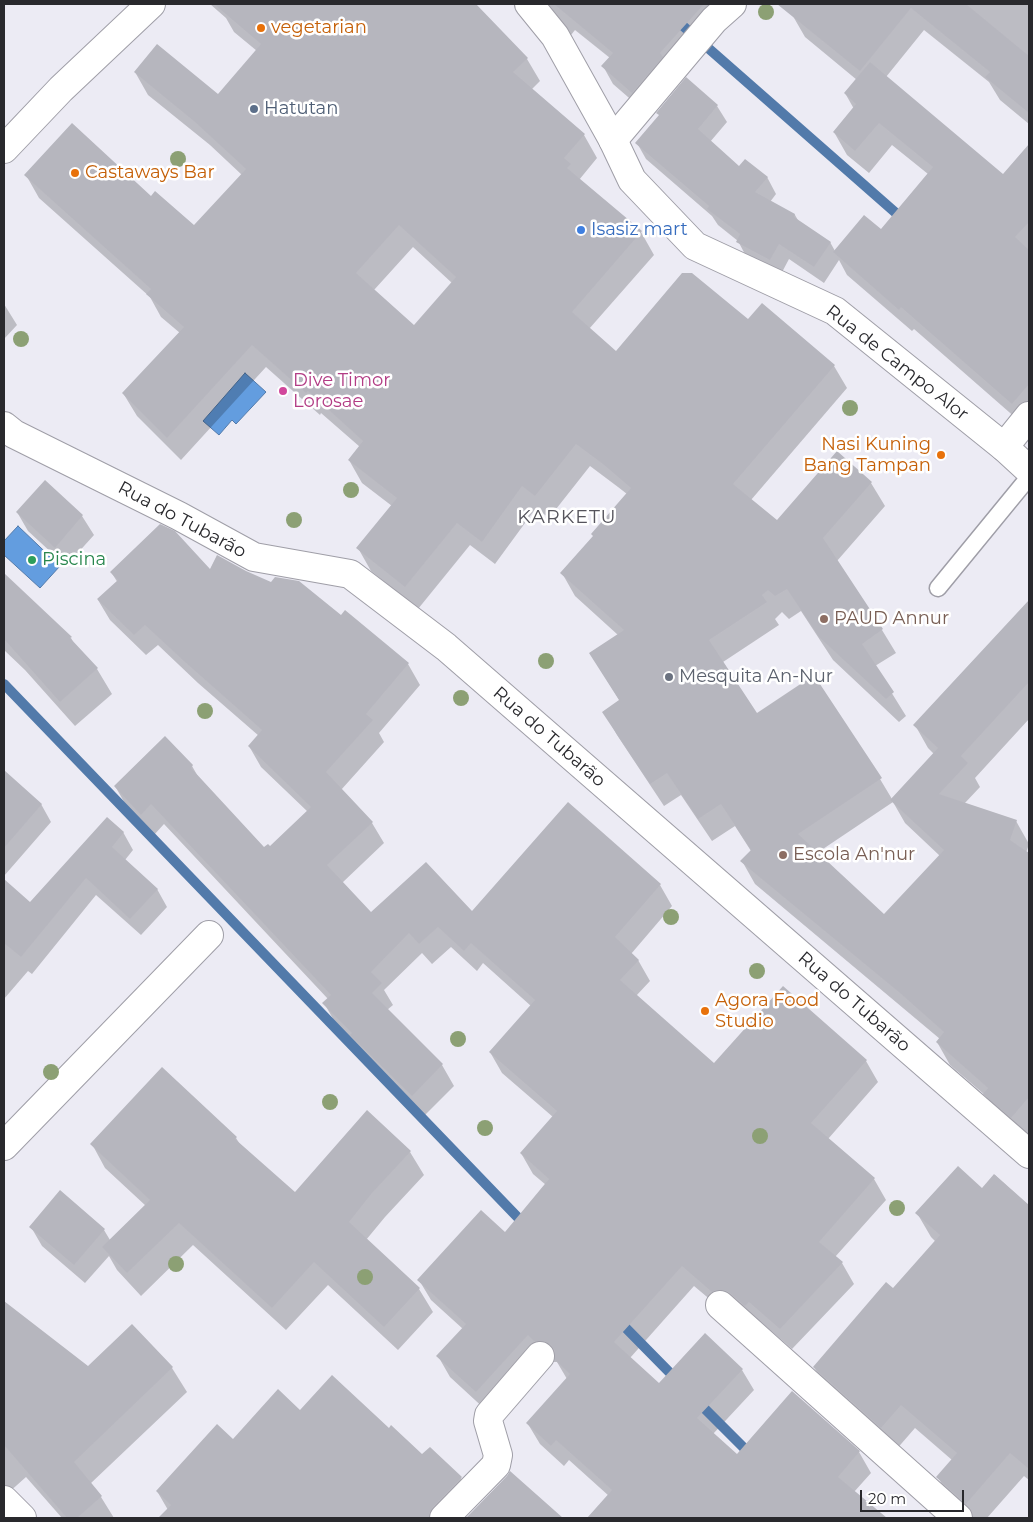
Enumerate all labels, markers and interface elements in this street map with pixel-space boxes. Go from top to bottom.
place label: vegetarian [271,17,367,39]
marker: vegetarian [255,22,267,34]
place label: Hatutan [264,98,338,120]
marker: Hatutan [248,103,260,115]
place label: Castaways Bar [85,162,215,184]
marker: Castaways Bar [69,167,81,179]
place label: Isasiz mart [591,219,688,241]
marker: Isasiz mart [575,224,587,236]
street label: Rua de Campo Alor [821,301,973,425]
place label: Dive Timor Lorosae [293,370,391,412]
marker: Dive Timor Lorosae [277,385,289,397]
place label: Nasi Kuning Bang Tampan [803,434,931,476]
marker: Nasi Kuning Bang Tampan [935,449,947,461]
street label: Rua do Tubarão [114,477,250,563]
district label: KARKETU [516,506,618,528]
place label: Piscina [42,549,106,571]
marker: Piscina [26,554,38,566]
place label: PAUD Annur [834,608,949,630]
marker: PAUD Annur [818,613,830,625]
place label: Mesquita An-Nur [679,666,833,688]
marker: Mesquita An-Nur [663,671,675,683]
street label: Rua do Tubarão [488,682,610,792]
place label: Escola An'nur [793,844,915,866]
marker: Escola An'nur [777,849,789,861]
street label: Rua do Tubarão [793,947,915,1057]
place label: Agora Food Studio [715,990,819,1032]
marker: Agora Food Studio [699,1005,711,1017]
scale bar [863,1480,967,1512]
text: 20 m [868,1489,906,1508]

